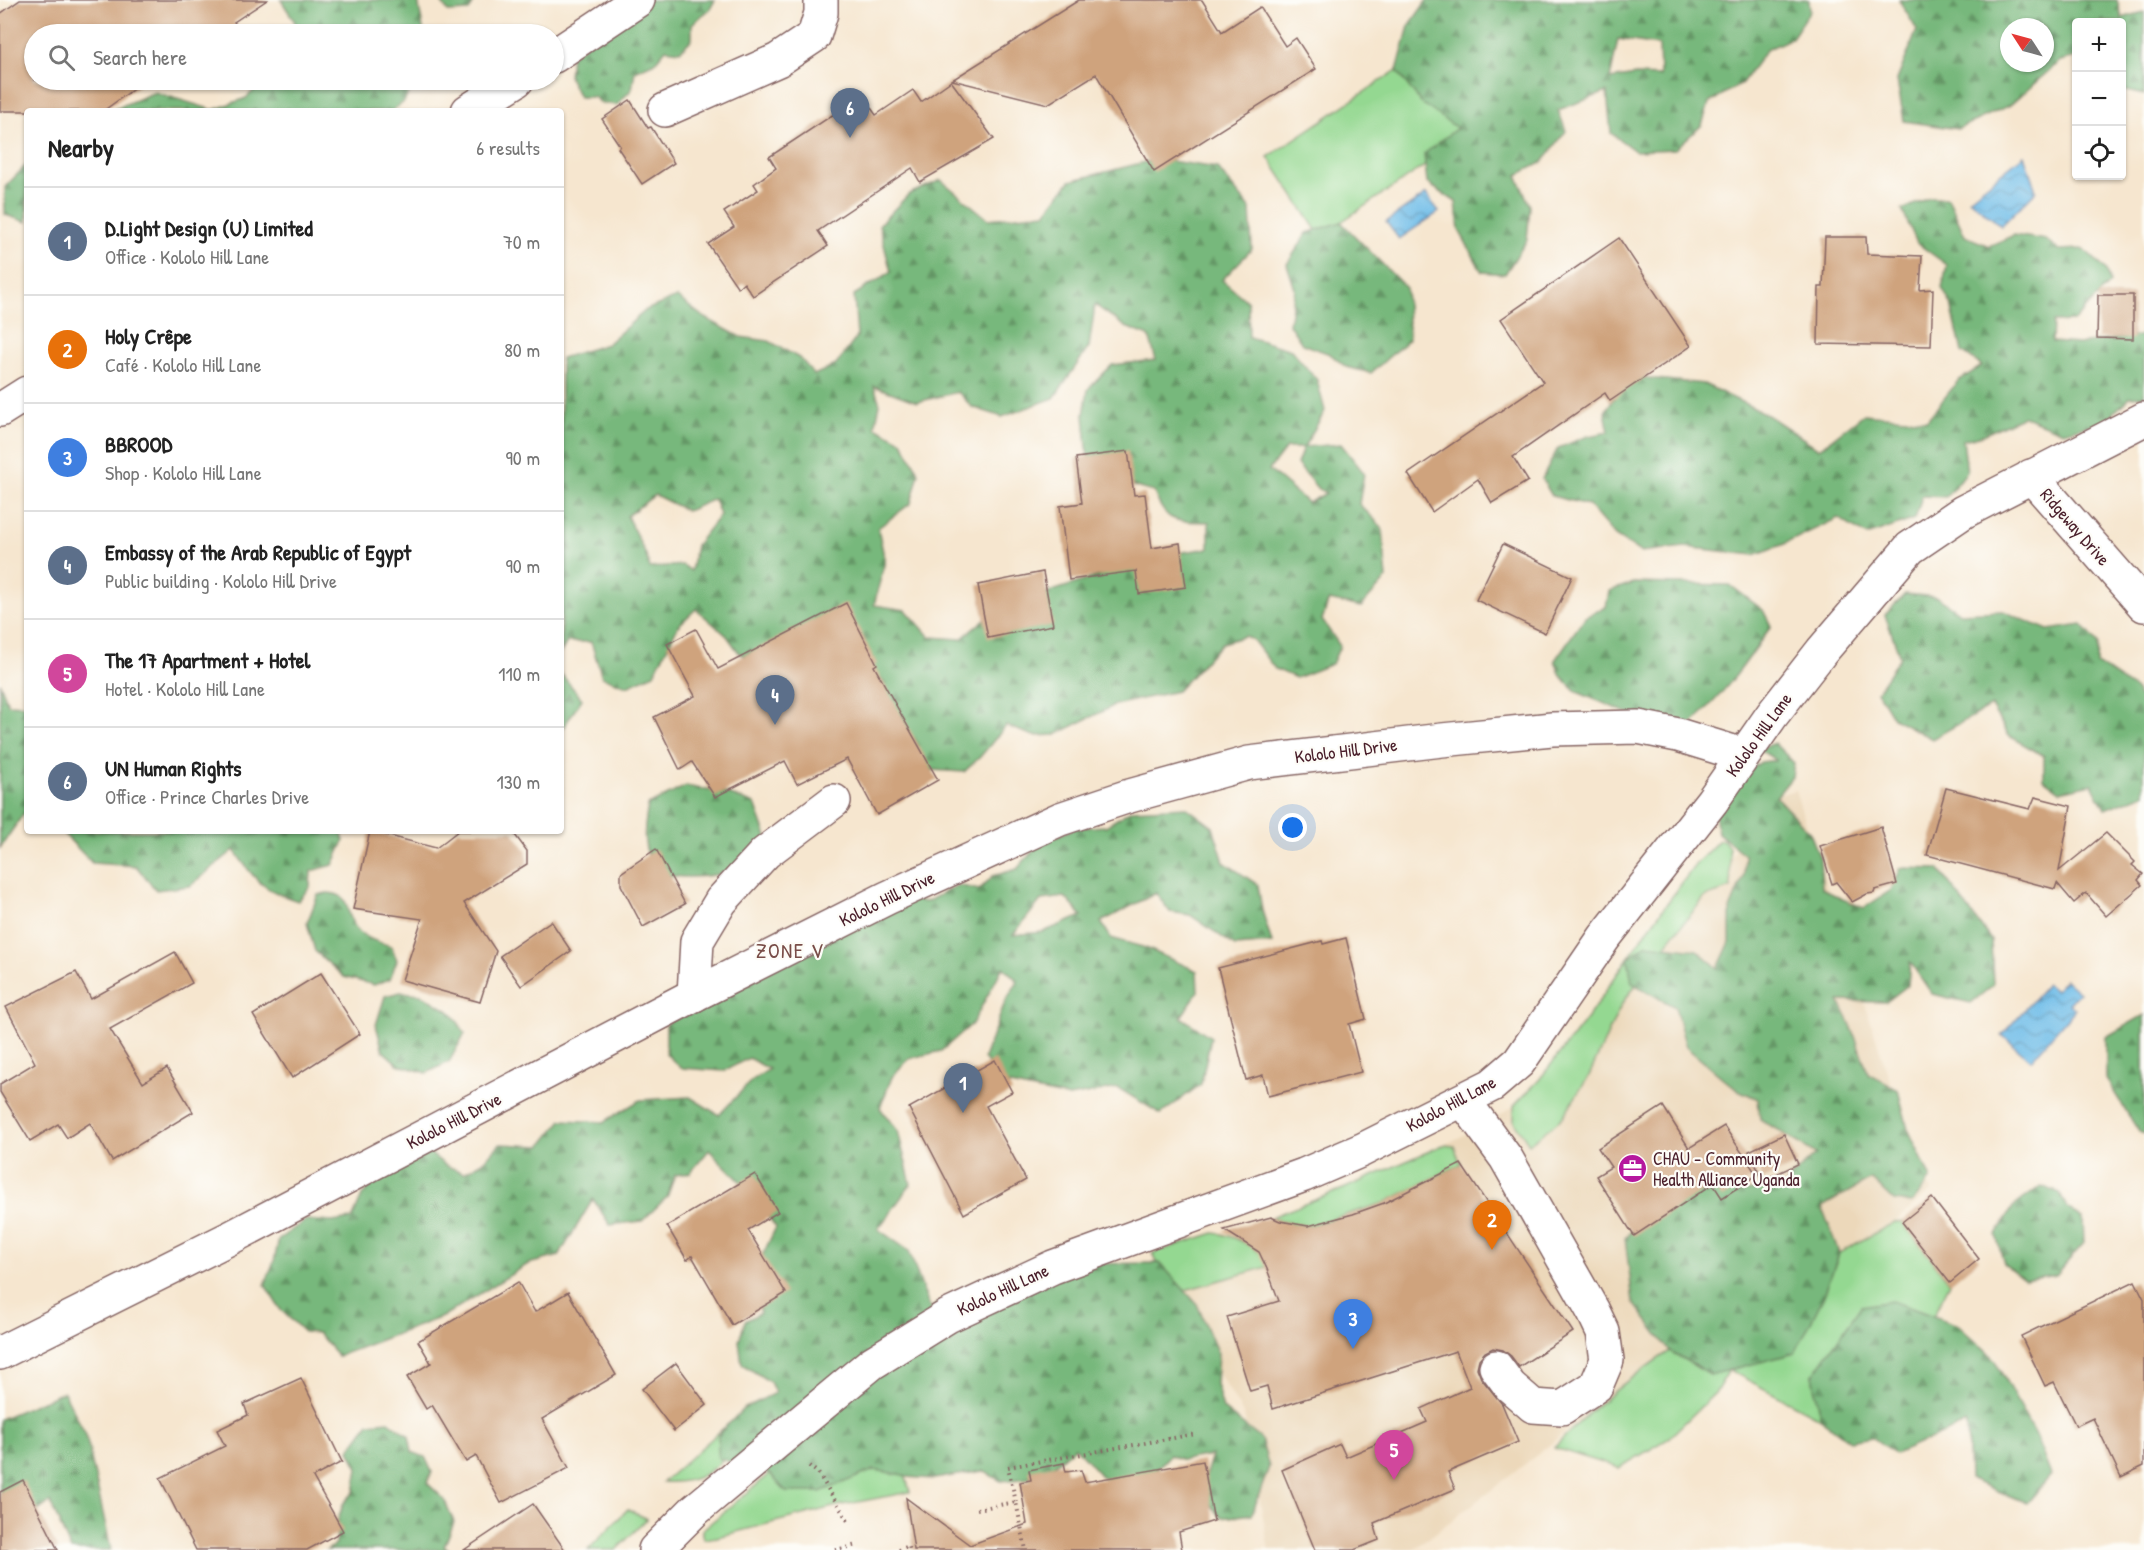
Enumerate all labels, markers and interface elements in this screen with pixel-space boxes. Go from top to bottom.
north arrow [2000,18,2054,72]
map controls [2072,18,2126,180]
button: + [2072,18,2126,72]
search box [24,24,564,90]
icon: search [45,41,78,74]
text: Search here [93,42,187,72]
button: − [2072,72,2126,126]
pin: 6 [830,88,870,138]
button: locate [2072,126,2126,180]
text: Nearby [48,130,114,165]
text: 6 results [476,134,540,161]
text: D.Light Design (U) Limited [105,213,313,243]
text: 1 [64,228,71,255]
text: 70 m [503,228,540,255]
text: Office · Kololo Hill Lane [105,243,269,270]
text: Holy Crêpe [105,321,192,351]
text: 2 [63,336,72,363]
text: 80 m [504,336,540,363]
text: Café · Kololo Hill Lane [105,351,261,378]
text: BBROOD [105,429,172,459]
text: 3 [63,444,72,471]
text: 90 m [506,444,540,471]
text: Shop · Kololo Hill Lane [105,459,262,486]
street label: Ridgeway Drive [2035,482,2116,571]
text: Embassy of the Arab Republic of Egypt [105,537,411,567]
text: 4 [64,552,71,579]
text: 90 m [506,552,540,579]
text: Public building · Kololo Hill Drive [105,567,337,594]
text: The 17 Apartment + Hotel [105,645,310,675]
text: 5 [63,660,72,687]
text: 110 m [498,660,540,687]
text: Hotel · Kololo Hill Lane [105,675,265,702]
pin: 4 [756,676,794,725]
street label: Kololo Hill Lane [1720,688,1798,782]
street label: Kololo Hill Drive [1293,732,1399,769]
text: UN Human Rights [105,753,242,783]
text: 6 [64,768,71,795]
text: 130 m [497,768,540,795]
text: Office · Prince Charles Drive [105,783,309,810]
your location [1278,813,1307,842]
street label: Kololo Hill Drive [835,865,939,932]
district label: ZONE V [756,936,824,965]
pin: 1 [944,1064,982,1113]
street label: Kololo Hill Lane [1401,1069,1500,1138]
street label: Kololo Hill Drive [402,1086,505,1155]
place label: CHAU - Community Health Alliance Uganda [1653,1146,1800,1192]
office icon: CHAU - Community Health Alliance Uganda [1616,1153,1648,1185]
pin: 2 [1472,1200,1512,1250]
street label: Kololo Hill Lane [953,1257,1053,1322]
pin: 3 [1334,1300,1372,1349]
pin: 5 [1374,1430,1414,1480]

